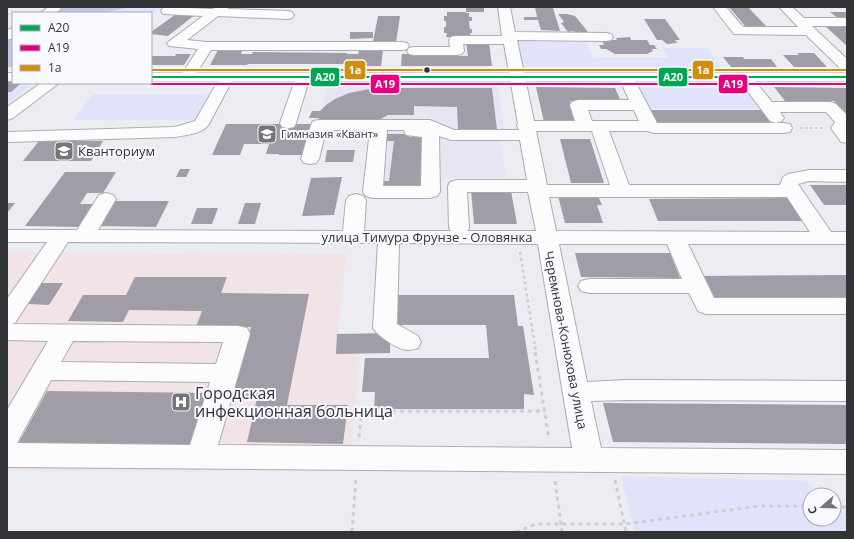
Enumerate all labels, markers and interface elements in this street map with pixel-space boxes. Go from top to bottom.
legend [12,12,152,84]
text: А20 [48,19,69,36]
text: A19 [48,39,69,56]
text: 1a [48,59,62,76]
line badge: 1a [344,60,366,80]
line badge: 1a [692,60,714,80]
text: 1a [349,62,361,77]
text: 1a [697,62,709,77]
unlabelled marker [422,65,432,75]
line badge: А20 [310,67,340,87]
line badge: А20 [658,67,688,87]
text: А20 [315,69,335,84]
text: А20 [663,69,683,84]
line badge: A19 [370,74,400,94]
line badge: A19 [718,74,748,94]
text: A19 [375,76,395,91]
text: A19 [723,76,743,91]
school or university icon: Гимназия «Квант» [256,123,278,145]
place label: Гимназия «Квант» [281,126,379,141]
school or university icon: Кванториум [53,140,75,162]
place label: Кванториум [78,142,155,160]
street label: улица Тимура Фрунзе - Оловянка [322,228,532,246]
street label: Черемнова-Конюхова улица [540,249,592,431]
place label: Городская инфекционная больница [195,382,393,422]
hospital icon: Городская инфекционная больница [170,391,192,413]
north arrow [802,487,842,527]
text: С [804,505,820,516]

